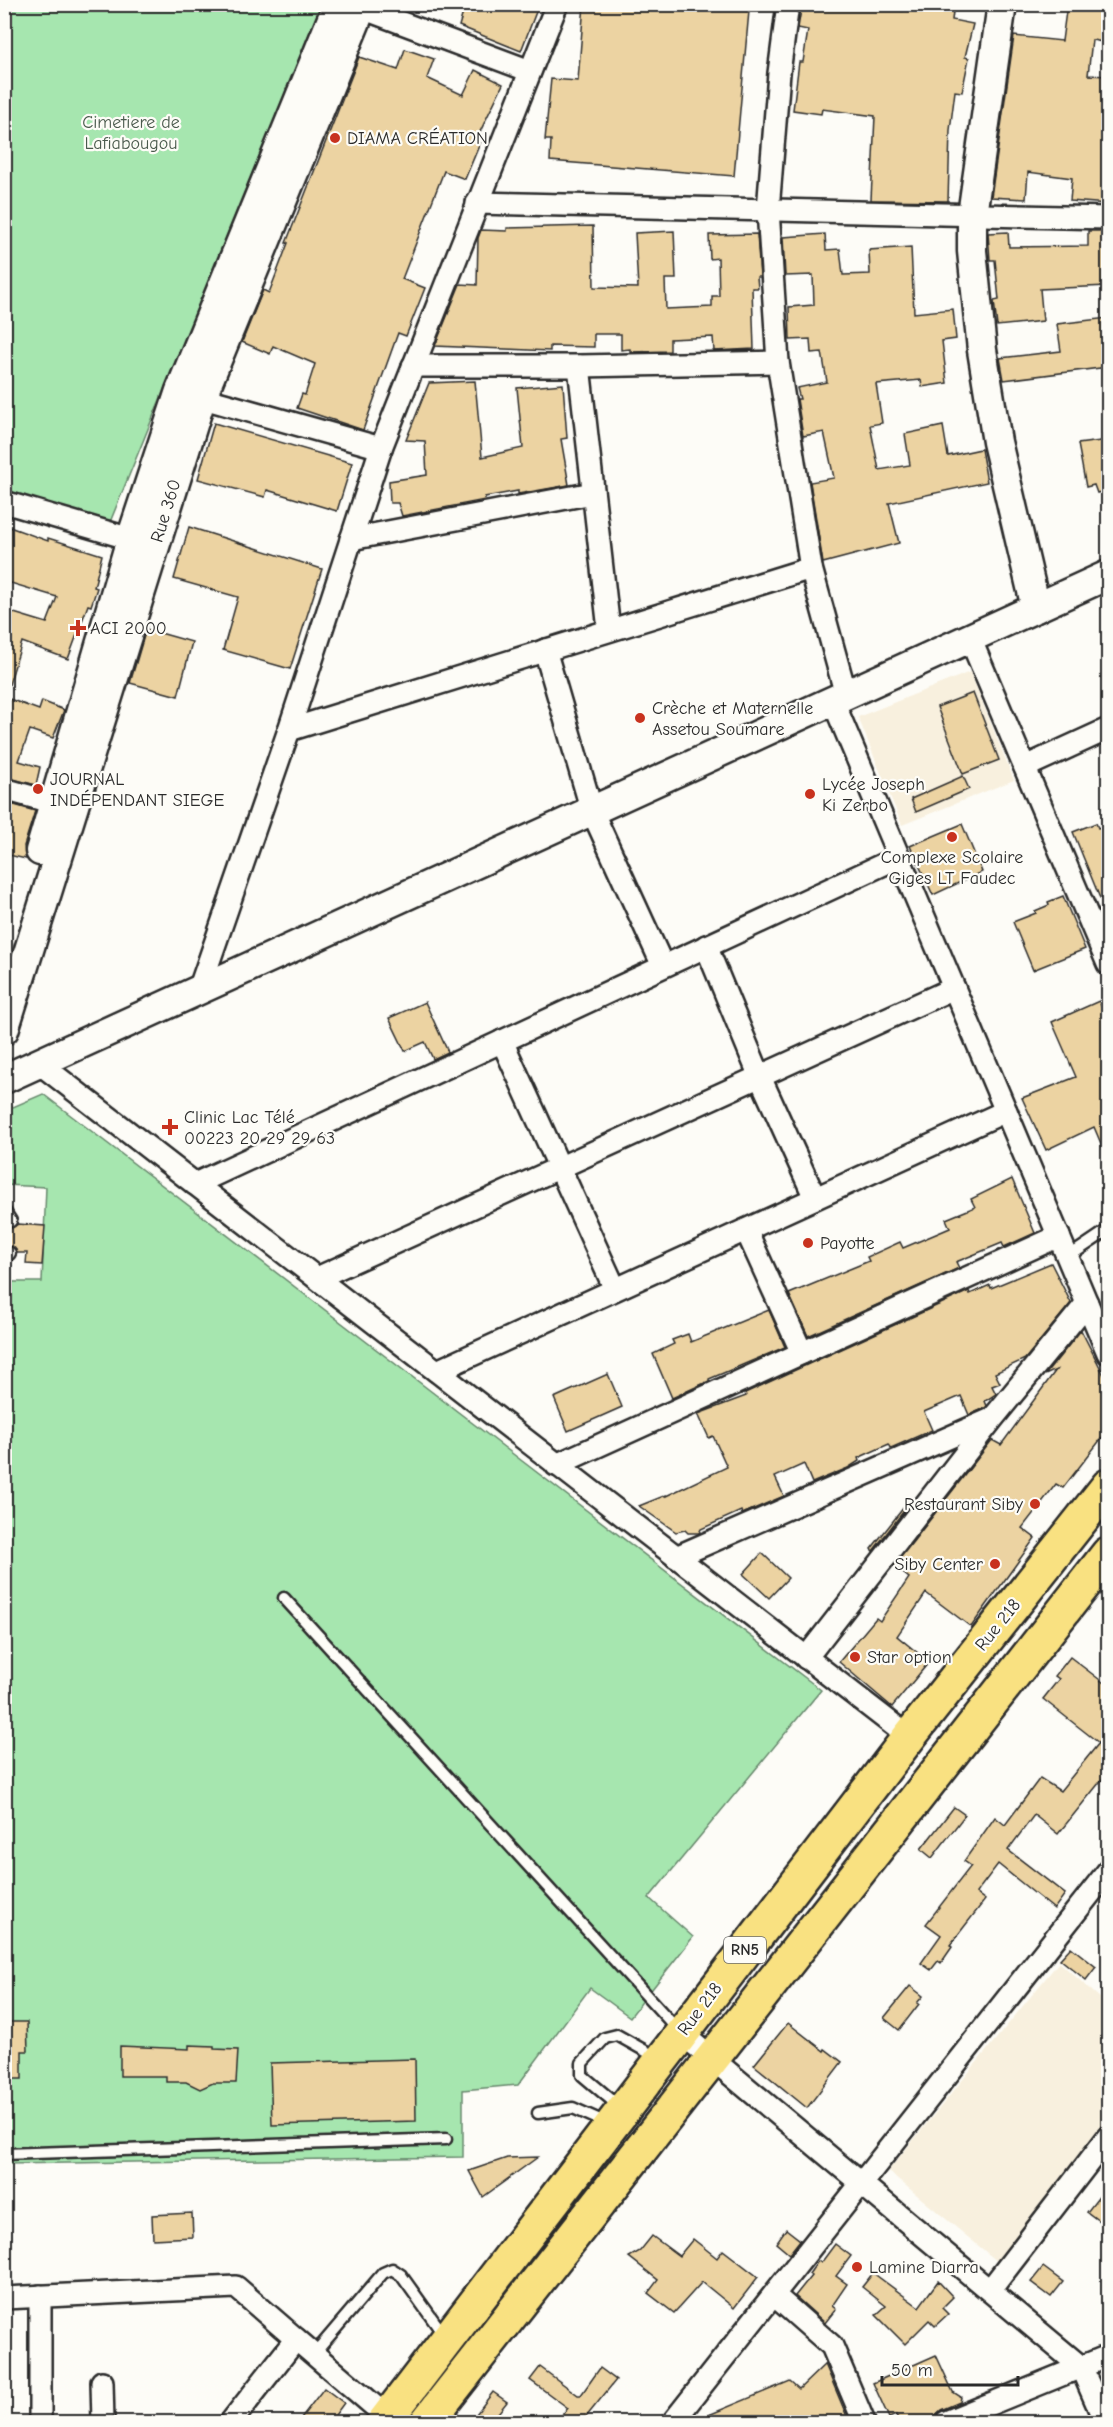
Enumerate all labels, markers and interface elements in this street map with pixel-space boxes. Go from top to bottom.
park label: Cimetiere de Lafiabougou [82,112,180,154]
place label: DIAMA CRÉATION [347,127,488,149]
marker: DIAMA CRÉATION [328,131,342,145]
street label: Rue 360 [146,477,186,545]
place label: ACI 2000 [90,618,167,639]
marker: ACI 2000 [71,621,85,635]
place label: Crèche et Maternelle Assetou Soumare [652,698,813,740]
marker: Crèche et Maternelle Assetou Soumare [633,711,647,725]
place label: JOURNAL INDÉPENDANT SIEGE [50,769,224,811]
place label: Lycée Joseph Ki Zerbo [822,774,925,816]
marker: JOURNAL INDÉPENDANT SIEGE [31,782,45,796]
marker: Lycée Joseph Ki Zerbo [803,787,817,801]
marker: Complexe Scolaire Giges LT Faudec [945,830,959,844]
place label: Complexe Scolaire Giges LT Faudec [881,847,1023,889]
place label: Clinic Lac Télé 00223 20 29 29 63 [184,1107,335,1149]
marker: Clinic Lac Télé 00223 20 29 29 63 [161,1118,179,1136]
place label: Payotte [820,1233,875,1254]
marker: Payotte [801,1236,815,1250]
place label: Restaurant Siby [904,1494,1024,1515]
marker: Restaurant Siby [1028,1497,1042,1511]
place label: Siby Center [895,1554,984,1575]
marker: Siby Center [988,1557,1002,1571]
street label: Rue 218 [971,1595,1025,1655]
place label: Star option [867,1647,952,1668]
marker: Star option [848,1650,862,1664]
road number: RN5 [724,1937,766,1963]
street label: Rue 218 [673,1978,727,2040]
place label: Lamine Diarra [869,2257,979,2278]
marker: Lamine Diarra [850,2260,864,2274]
scale bar [882,2349,1018,2387]
text: 50 m [891,2360,933,2381]

